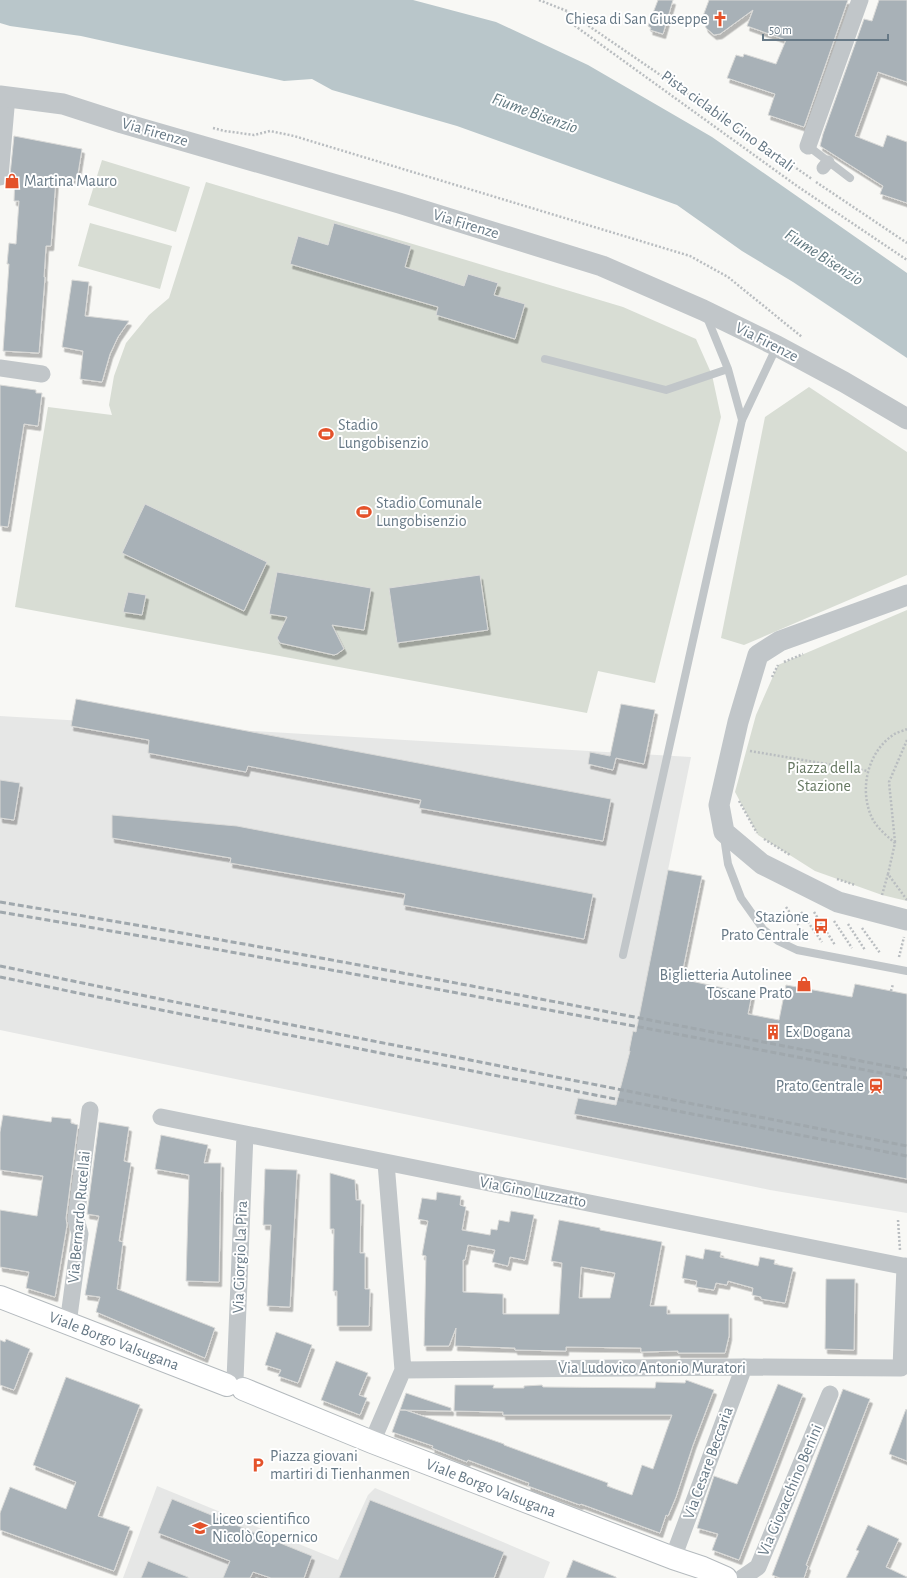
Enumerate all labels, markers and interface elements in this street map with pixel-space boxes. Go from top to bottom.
church icon: Chiesa di San Giuseppe [711,10,729,28]
place label: Chiesa di San Giuseppe [565,11,708,27]
scale bar [763,16,888,42]
text: 50 m [769,24,792,36]
street label: Pista ciclabile Gino Bartali [658,67,798,175]
water label: Fiume Bisenzio [490,90,580,136]
street label: Via Firenze [120,115,190,149]
shop icon: Martina Mauro [3,172,21,190]
place label: Martina Mauro [24,173,117,189]
street label: Via Firenze [431,206,501,242]
water label: Fiume Bisenzio [782,225,866,289]
street label: Via Firenze [733,319,801,365]
place label: Stadio Lungobisenzio [338,417,429,451]
sports icon: Stadio Lungobisenzio [317,425,335,443]
place label: Stadio Comunale Lungobisenzio [376,495,482,529]
sports icon: Stadio Comunale Lungobisenzio [355,503,373,521]
park label: Piazza della Stazione [787,760,861,794]
place label: Stazione Prato Centrale [721,909,809,943]
bus stop icon: Stazione Prato Centrale [812,917,830,935]
place label: Biglietteria Autolinee Toscane Prato [659,967,792,1001]
shop icon: Biglietteria Autolinee Toscane Prato [795,975,813,993]
building icon: Ex Dogana [764,1023,782,1041]
place label: Ex Dogana [785,1024,851,1040]
station icon: Prato Centrale [867,1077,885,1095]
place label: Prato Centrale [776,1078,864,1094]
street label: Via Bernardo Rucellai [65,1150,93,1284]
street label: Via Gino Luzzatto [478,1174,588,1210]
street label: Via Giorgio La Pira [230,1200,250,1314]
street label: Viale Borgo Valsugana [47,1309,181,1373]
street label: Via Ludovico Antonio Muratori [558,1360,746,1376]
street label: Via Cesare Beccaria [680,1405,736,1521]
street label: Via Giovacchino Benini [755,1422,825,1558]
place label: Piazza giovani martiri di Tienhanmen [270,1448,410,1482]
parking icon: Piazza giovani martiri di Tienhanmen [249,1456,267,1474]
street label: Viale Borgo Valsugana [424,1456,558,1520]
place label: Liceo scientifico Nicolò Copernico [212,1511,318,1545]
school or university icon: Liceo scientifico Nicolò Copernico [191,1519,209,1537]

